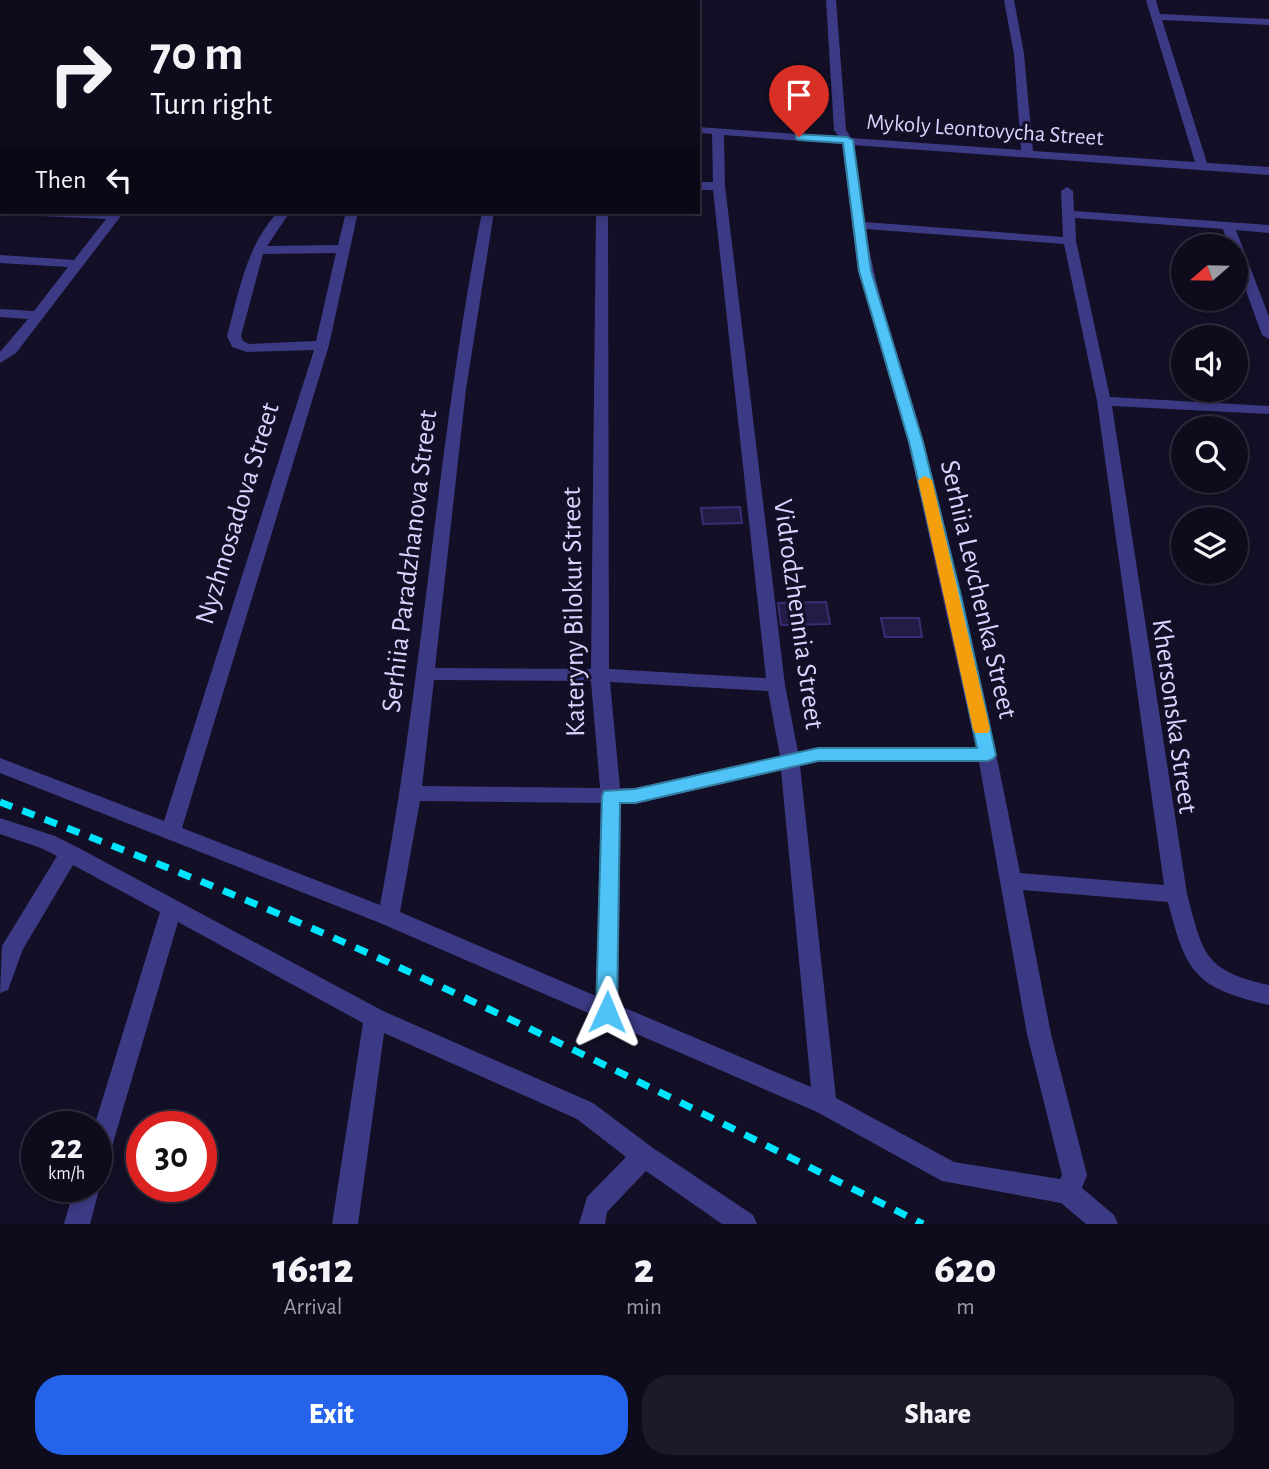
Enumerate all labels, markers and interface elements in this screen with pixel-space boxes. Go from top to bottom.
icon: right [35,28,126,119]
text: 70 m [150,30,244,79]
pin [769,65,829,137]
icon: arrive [780,76,818,114]
text: Turn right [150,88,272,120]
street label: Mykoly Leontovycha Street [866,111,1105,150]
icon: left [100,161,138,199]
text: Then [35,167,86,193]
north arrow [1171,234,1248,312]
map controls [1171,234,1248,584]
button: sound [1171,325,1248,402]
street label: Nyzhnosadova Street [191,399,285,628]
street label: Serhiia Paradzhanova Street [378,408,442,714]
button: search [1171,416,1248,493]
street label: Serhiia Levchenka Street [935,458,1021,721]
street label: Kateryny Bilokur Street [558,487,590,737]
street label: Vidrodzhennia Street [768,497,828,731]
button: layers [1171,507,1248,584]
street label: Khersonska Street [1147,617,1202,815]
position arrow [570,975,644,1049]
speed limit sign: 30 [126,1111,217,1202]
text: 22 [50,1130,83,1165]
text: km/h [48,1165,85,1183]
text: 16:12 [272,1248,354,1290]
text: 2 [634,1248,654,1290]
text: 620 [934,1248,997,1290]
text: Arrival [283,1296,343,1319]
text: min [626,1296,662,1319]
text: m [956,1296,975,1319]
button: Exit [35,1375,628,1455]
button: Share [642,1375,1234,1455]

